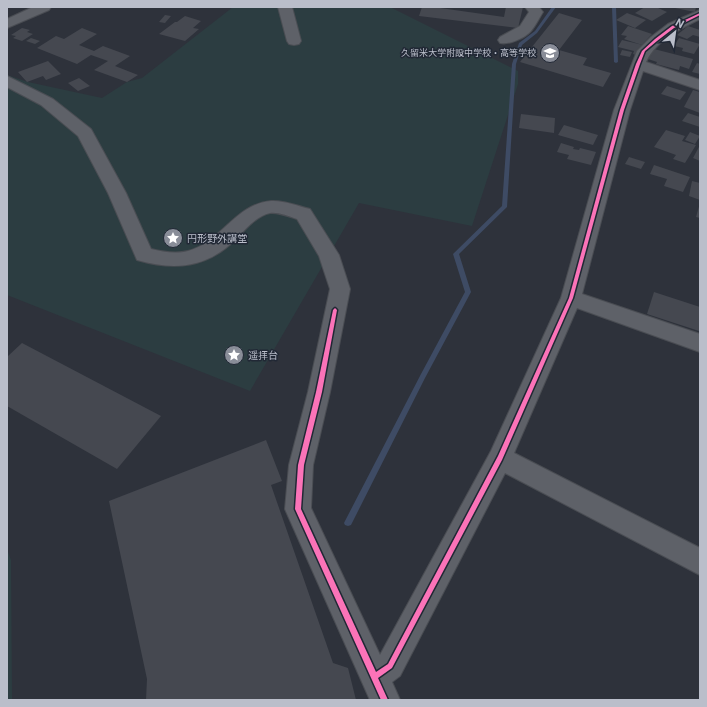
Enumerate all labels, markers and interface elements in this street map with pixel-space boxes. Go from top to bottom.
north arrow [655,12,695,52]
text: N [673,16,686,31]
school or university icon: 久留米大学附設中学校・高等学校 [539,42,561,64]
place label: 久留米大学附設中学校・高等学校 [401,48,536,58]
place icon: 円形野外講堂 [162,227,184,249]
place label: 円形野外講堂 [187,233,247,244]
place icon: 遥拝台 [223,344,245,366]
place label: 遥拝台 [248,350,278,361]

